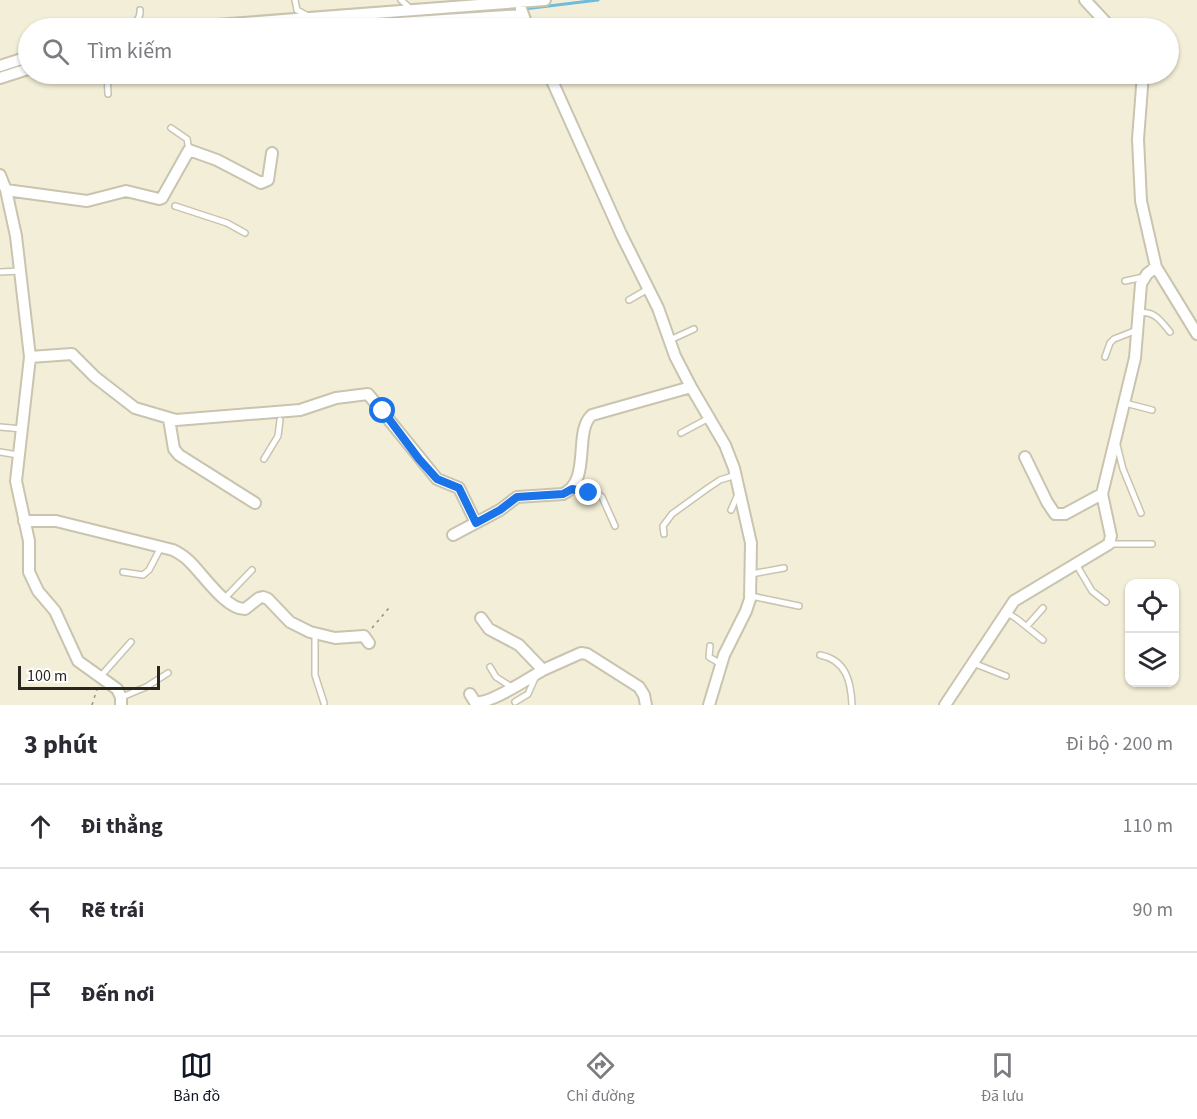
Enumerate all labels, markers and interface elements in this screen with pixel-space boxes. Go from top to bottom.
search box [18,18,1179,84]
icon: search [39,35,72,68]
text: Tìm kiếm [87,35,172,67]
route start [369,397,395,423]
route end [575,479,601,505]
map controls [1125,579,1179,687]
button: locate [1125,579,1179,633]
button: layers [1125,633,1179,687]
scale bar [18,663,160,690]
text: 100 m [27,665,67,687]
text: 3 phút [24,726,97,763]
text: Đi bộ · 200 m [1066,730,1173,758]
icon: ahead [24,810,57,843]
text: Đi thẳng [81,810,163,842]
text: 110 m [1123,812,1173,840]
icon: left [24,894,57,927]
text: Rẽ trái [81,894,144,926]
text: 90 m [1133,896,1173,924]
icon: arrive [24,978,57,1011]
text: Đến nơi [81,978,155,1010]
tab: Bản đồ [173,1049,220,1107]
tab: Chỉ đường [566,1049,635,1107]
tab: Đã lưu [981,1049,1024,1107]

